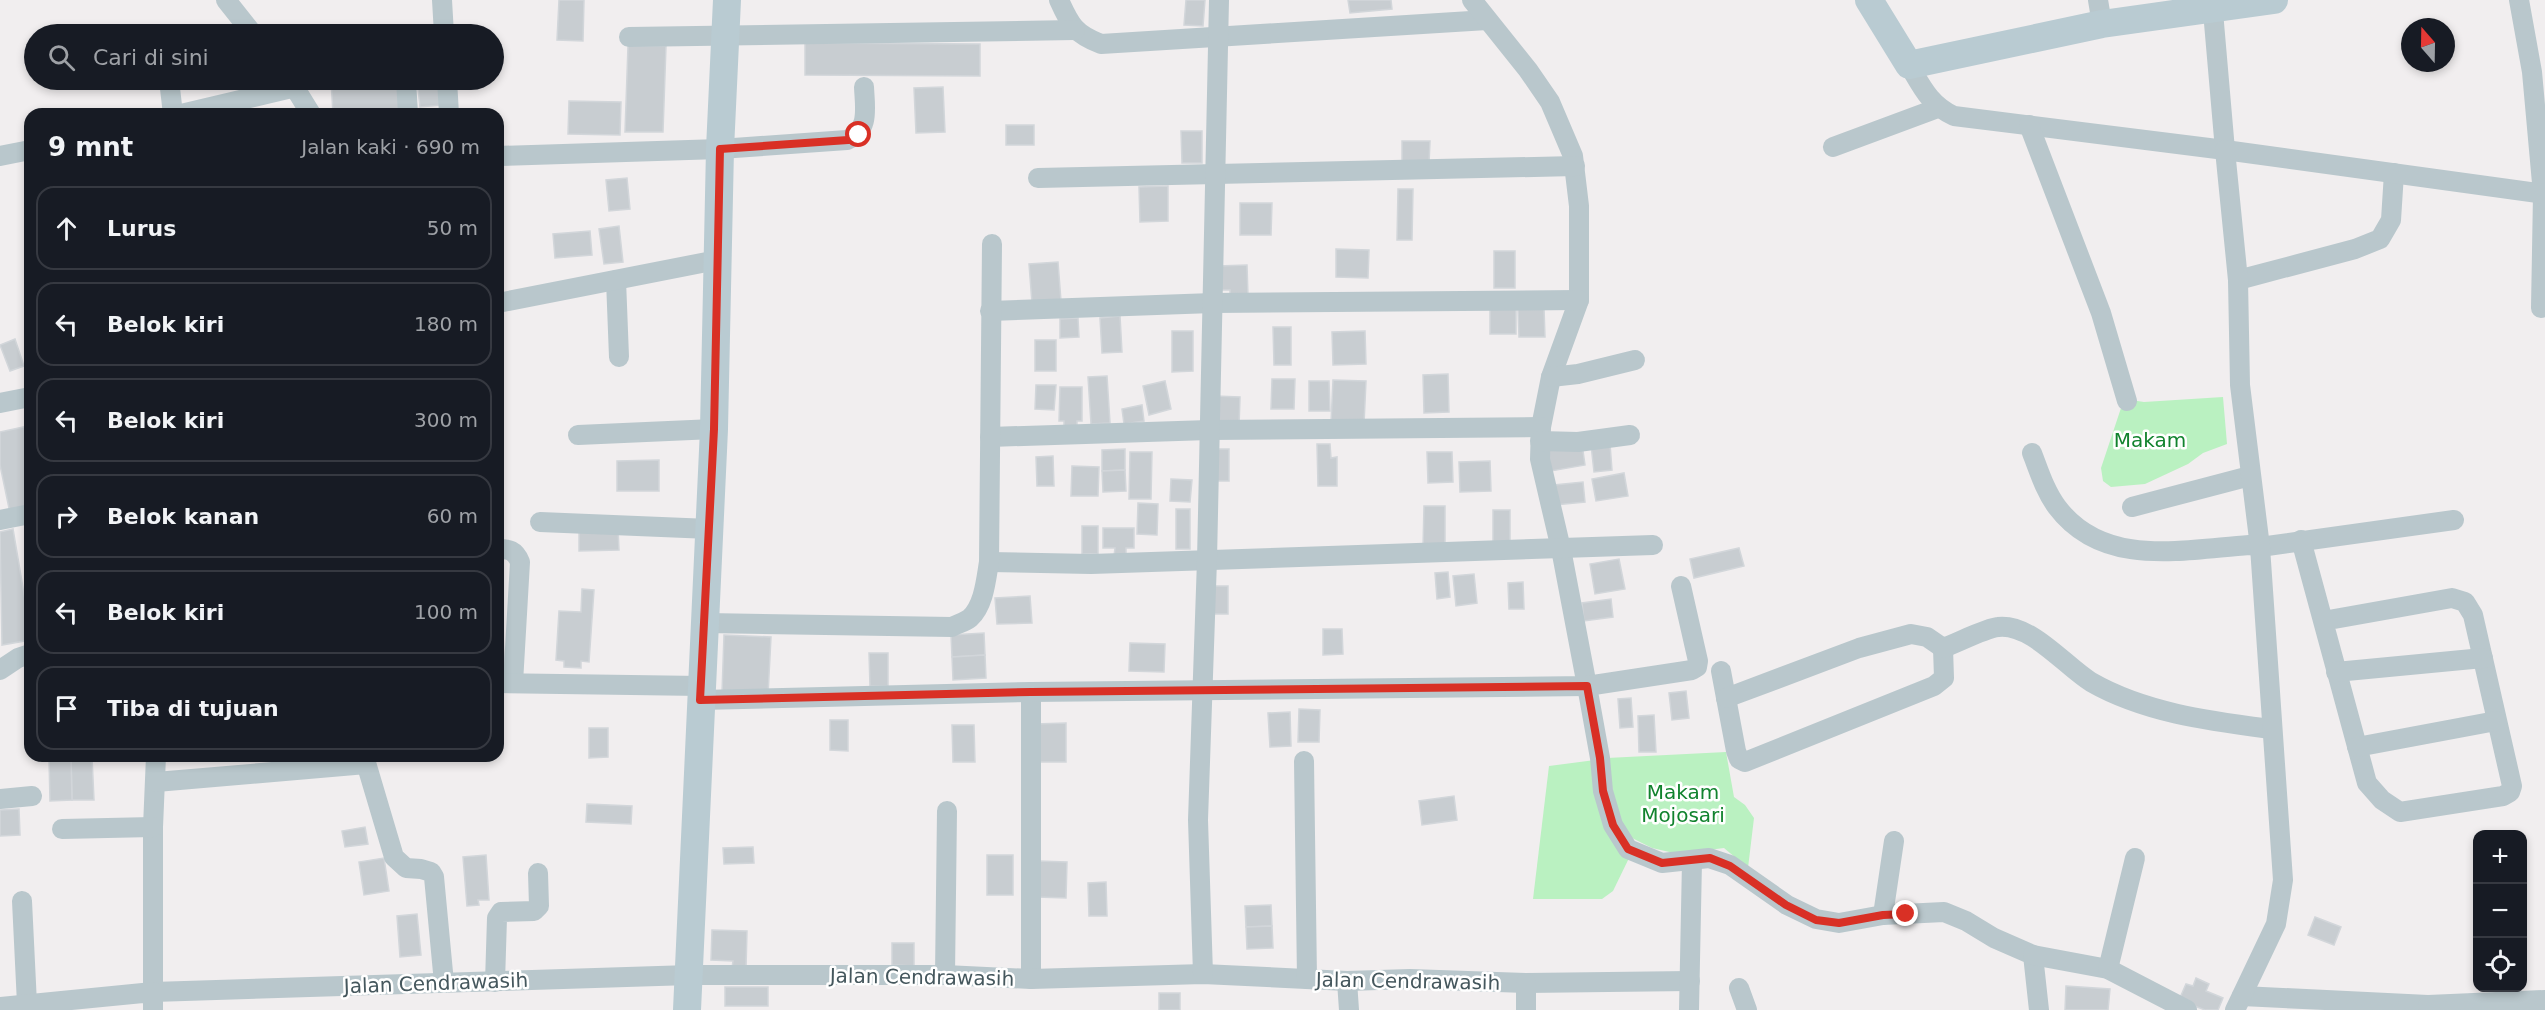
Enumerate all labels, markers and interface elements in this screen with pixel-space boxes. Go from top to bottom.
north arrow [2401,18,2455,72]
search box [24,24,504,90]
icon: search [45,41,78,74]
text: Cari di sini [93,45,209,70]
route start [845,121,871,147]
text: 9 mnt [48,132,133,162]
text: Jalan kaki · 690 m [301,135,480,159]
icon: ahead [50,212,83,245]
text: Lurus [107,216,176,241]
text: 50 m [427,216,478,240]
icon: left [50,308,83,341]
text: Belok kiri [107,312,224,337]
text: 180 m [414,312,478,336]
icon: left [50,404,83,437]
text: Belok kiri [107,408,224,433]
text: 300 m [414,408,478,432]
park label: Makam [2114,428,2186,452]
icon: right [50,500,83,533]
text: Belok kanan [107,504,259,529]
text: 60 m [427,504,478,528]
icon: left [50,596,83,629]
text: Belok kiri [107,600,224,625]
text: 100 m [414,600,478,624]
icon: arrive [50,692,83,725]
text: Tiba di tujuan [107,696,279,721]
park label: Makam Mojosari [1641,780,1725,827]
map controls [2473,830,2527,992]
button: + [2473,830,2527,884]
button: − [2473,884,2527,938]
route end [1892,900,1918,926]
button: locate [2473,938,2527,992]
street label: Jalan Cendrawasih [828,963,1014,991]
street label: Jalan Cendrawasih [1314,967,1500,995]
street label: Jalan Cendrawasih [341,968,529,998]

